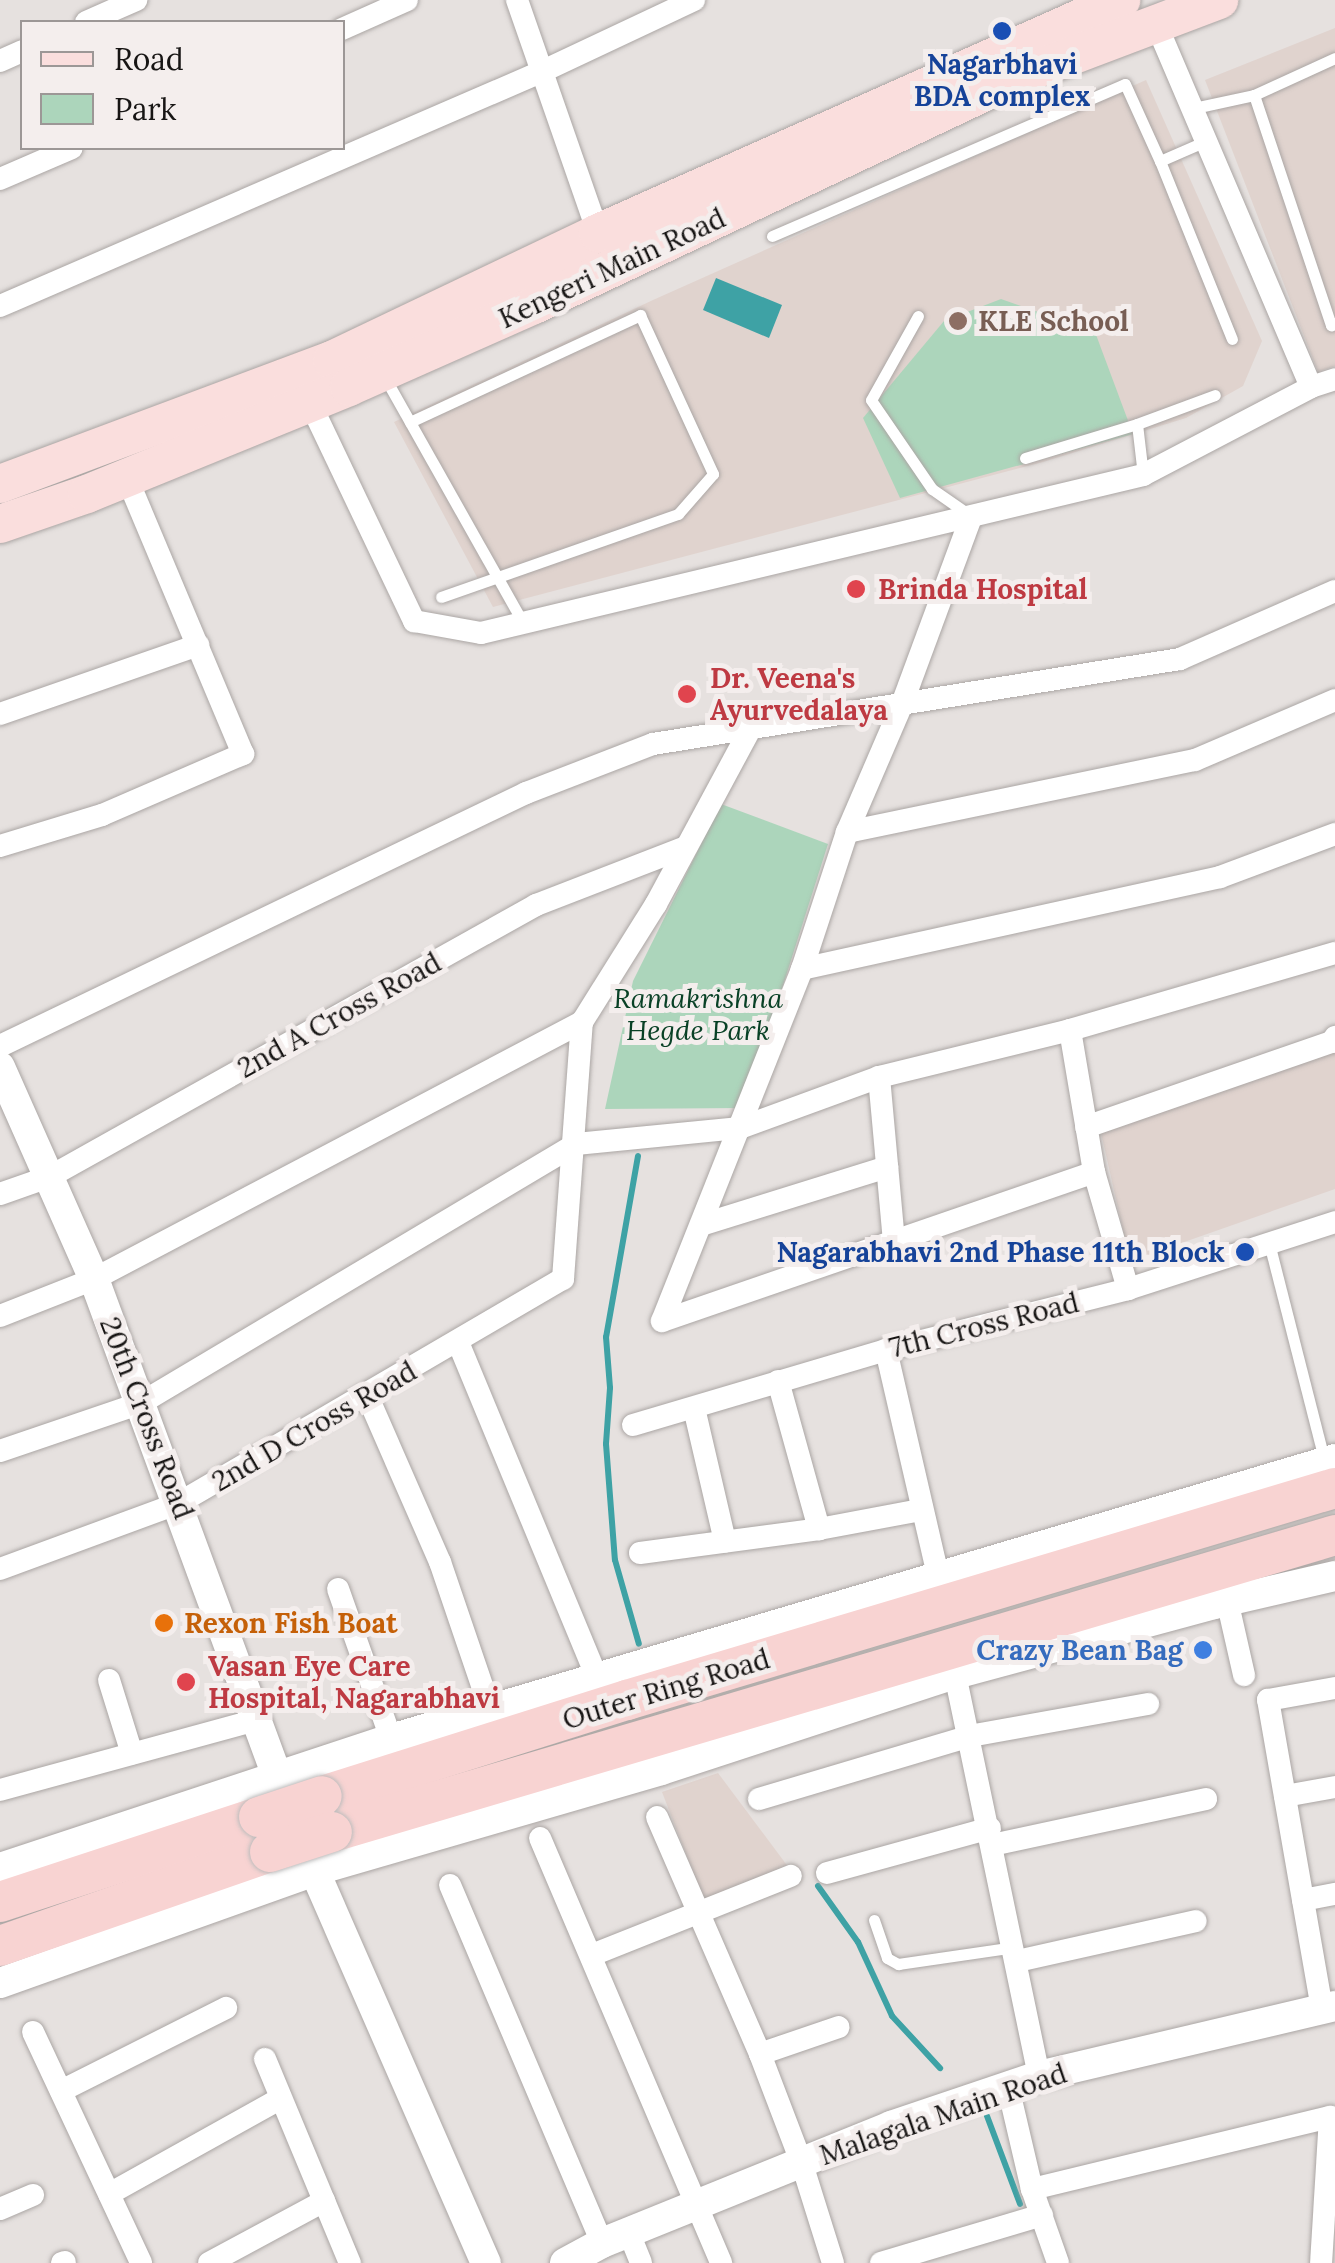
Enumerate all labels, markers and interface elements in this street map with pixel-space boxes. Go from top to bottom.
legend [20,20,345,150]
marker: Nagarbhavi BDA complex [991,20,1013,42]
text: Road [114,40,184,78]
place label: Nagarbhavi BDA complex [914,47,1090,113]
text: Park [114,90,176,128]
street label: Kengeri Main Road [493,201,731,335]
place label: KLE School [978,304,1129,338]
marker: KLE School [947,310,969,332]
place label: Brinda Hospital [878,572,1088,606]
marker: Brinda Hospital [843,576,869,602]
place label: Dr. Veena's Ayurvedalaya [710,661,888,727]
marker: Dr. Veena's Ayurvedalaya [674,681,700,707]
street label: 2nd A Cross Road [232,945,446,1085]
park label: Ramakrishna Hegde Park [613,981,783,1047]
place label: Nagarabhavi 2nd Phase 11th Block [776,1235,1225,1269]
marker: Nagarabhavi 2nd Phase 11th Block [1234,1241,1256,1263]
street label: 7th Cross Road [886,1285,1082,1365]
street label: 20th Cross Road [93,1312,201,1524]
street label: 2nd D Cross Road [206,1354,422,1498]
place label: Rexon Fish Boat [184,1606,398,1640]
marker: Rexon Fish Boat [153,1612,175,1634]
place label: Crazy Bean Bag [976,1633,1183,1667]
marker: Crazy Bean Bag [1192,1639,1214,1661]
street label: Outer Ring Road [558,1642,774,1736]
place label: Vasan Eye Care Hospital, Nagarabhavi [208,1649,500,1715]
marker: Vasan Eye Care Hospital, Nagarabhavi [173,1669,199,1695]
street label: Malagala Main Road [815,2056,1071,2172]

